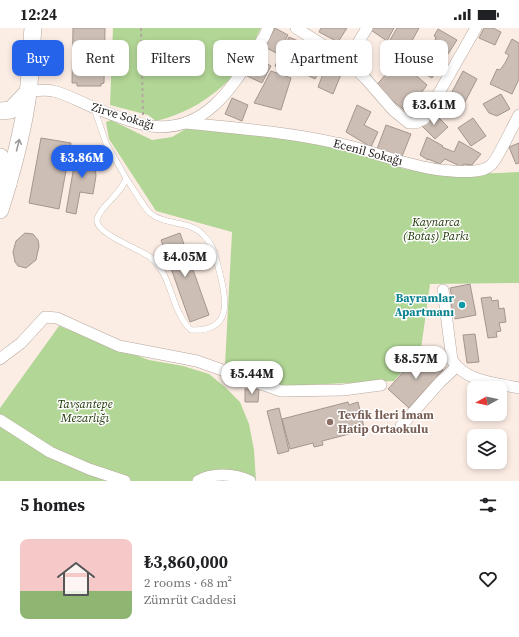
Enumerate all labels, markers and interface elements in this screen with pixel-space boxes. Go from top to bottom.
text: 12:24 [20,4,57,25]
chip: Buy [12,40,64,76]
chip: Rent [72,40,129,76]
chip: Filters [137,40,205,76]
chip: New [213,40,268,76]
chip: Apartment [276,40,372,76]
chip: House [380,40,448,76]
pin: ₺3.61M [401,92,467,126]
text: ₺3.61M [412,96,456,113]
street label: Zirve Sokağı [90,99,157,133]
street label: Ecenil Sokağı [331,135,405,169]
one-way arrow [14,139,22,152]
pin: ₺3.86M [49,145,115,179]
text: ₺3.86M [60,149,104,166]
park label: Kaynarca (Botaş) Parkı [403,214,469,244]
pin: ₺4.05M [152,244,218,278]
text: ₺4.05M [163,248,207,265]
place label: Bayramlar Apartmanı [394,290,454,320]
marker: Bayramlar Apartmanı [457,300,467,310]
pin: ₺8.57M [383,346,449,380]
text: ₺8.57M [394,350,438,367]
pin: ₺5.44M [219,361,285,395]
text: ₺5.44M [230,365,274,382]
north arrow [467,381,507,421]
map controls [467,381,507,469]
park label: Tavşantepe Mezarlığı [57,396,113,426]
place label: Tevfik İleri İmam Hatip Ortaokulu [338,407,434,437]
marker: Tevfik İleri İmam Hatip Ortaokulu [325,417,335,427]
button: layers [467,429,507,469]
text: 5 homes [20,493,85,517]
icon: filters [477,494,499,516]
text: ₺3,860,000 [144,550,228,574]
icon: home [52,555,100,603]
icon: heart [477,568,499,590]
text: 2 rooms · 68 m² [144,574,232,591]
text: Zümrüt Caddesi [144,591,236,608]

